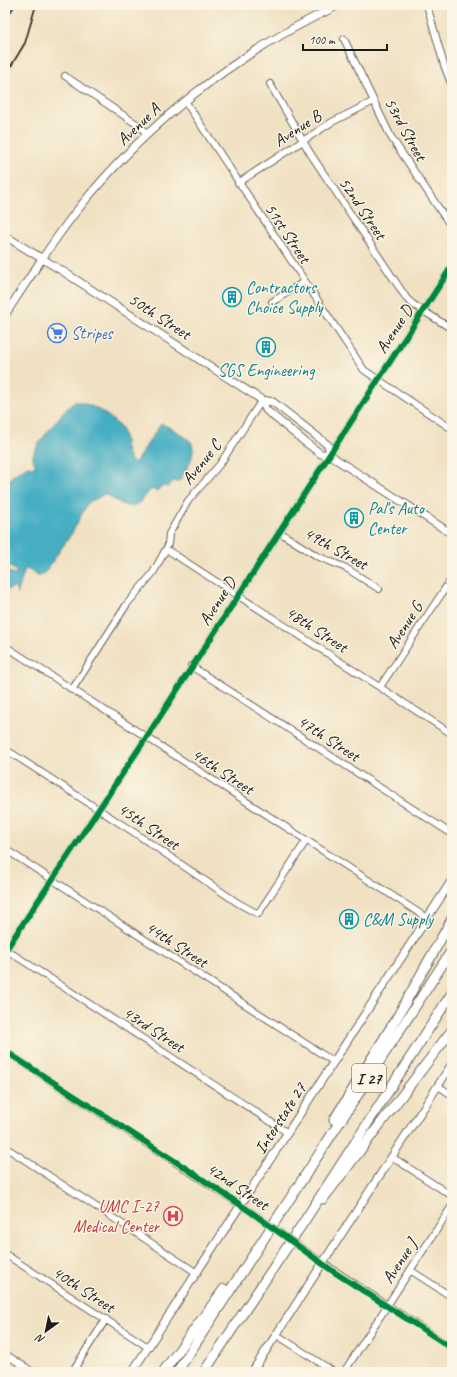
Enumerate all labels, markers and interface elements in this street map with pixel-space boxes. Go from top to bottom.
scale bar [303,26,387,52]
text: 100 m [309,32,336,48]
street label: 53rd Street [380,94,433,167]
street label: Avenue A [112,98,165,150]
street label: Avenue B [270,105,326,151]
street label: 52nd Street [334,173,392,245]
street label: 51st Street [260,199,316,269]
place label: Contractors Choice Supply [246,277,324,318]
building icon: Contractors Choice Supply [221,286,243,308]
street label: 50th Street [125,289,197,345]
street label: Avenue D [371,300,419,357]
supermarket icon: Stripes [46,322,68,344]
place label: Stripes [71,323,114,344]
building icon: SGS Engineering [255,336,277,358]
place label: SGS Engineering [218,360,315,381]
street label: Avenue C [177,434,227,489]
place label: Pal's Auto Center [368,498,426,539]
building icon: Pal's Auto Center [343,507,365,529]
street label: 49th Street [300,522,373,576]
street label: Avenue D [194,572,242,629]
street label: Avenue G [382,597,428,653]
street label: 48th Street [282,602,354,658]
street label: 47th Street [294,711,366,767]
street label: 46th Street [188,744,260,800]
street label: 45th Street [114,798,185,856]
building icon: C&M Supply [338,908,360,930]
place label: C&M Supply [363,909,434,930]
street label: 44th Street [142,917,214,973]
street label: 43rd Street [119,1002,190,1058]
road number: I 27 [352,1064,386,1092]
street label: Interstate 27 [250,1078,312,1158]
street label: 42nd Street [203,1158,275,1216]
place label: UMC I-27 Medical Center [73,1196,161,1237]
hospital icon: UMC I-27 Medical Center [162,1205,184,1227]
street label: Avenue J [377,1233,423,1287]
street label: 40th Street [49,1262,121,1318]
north arrow [26,1311,66,1351]
text: N [32,1330,47,1347]

